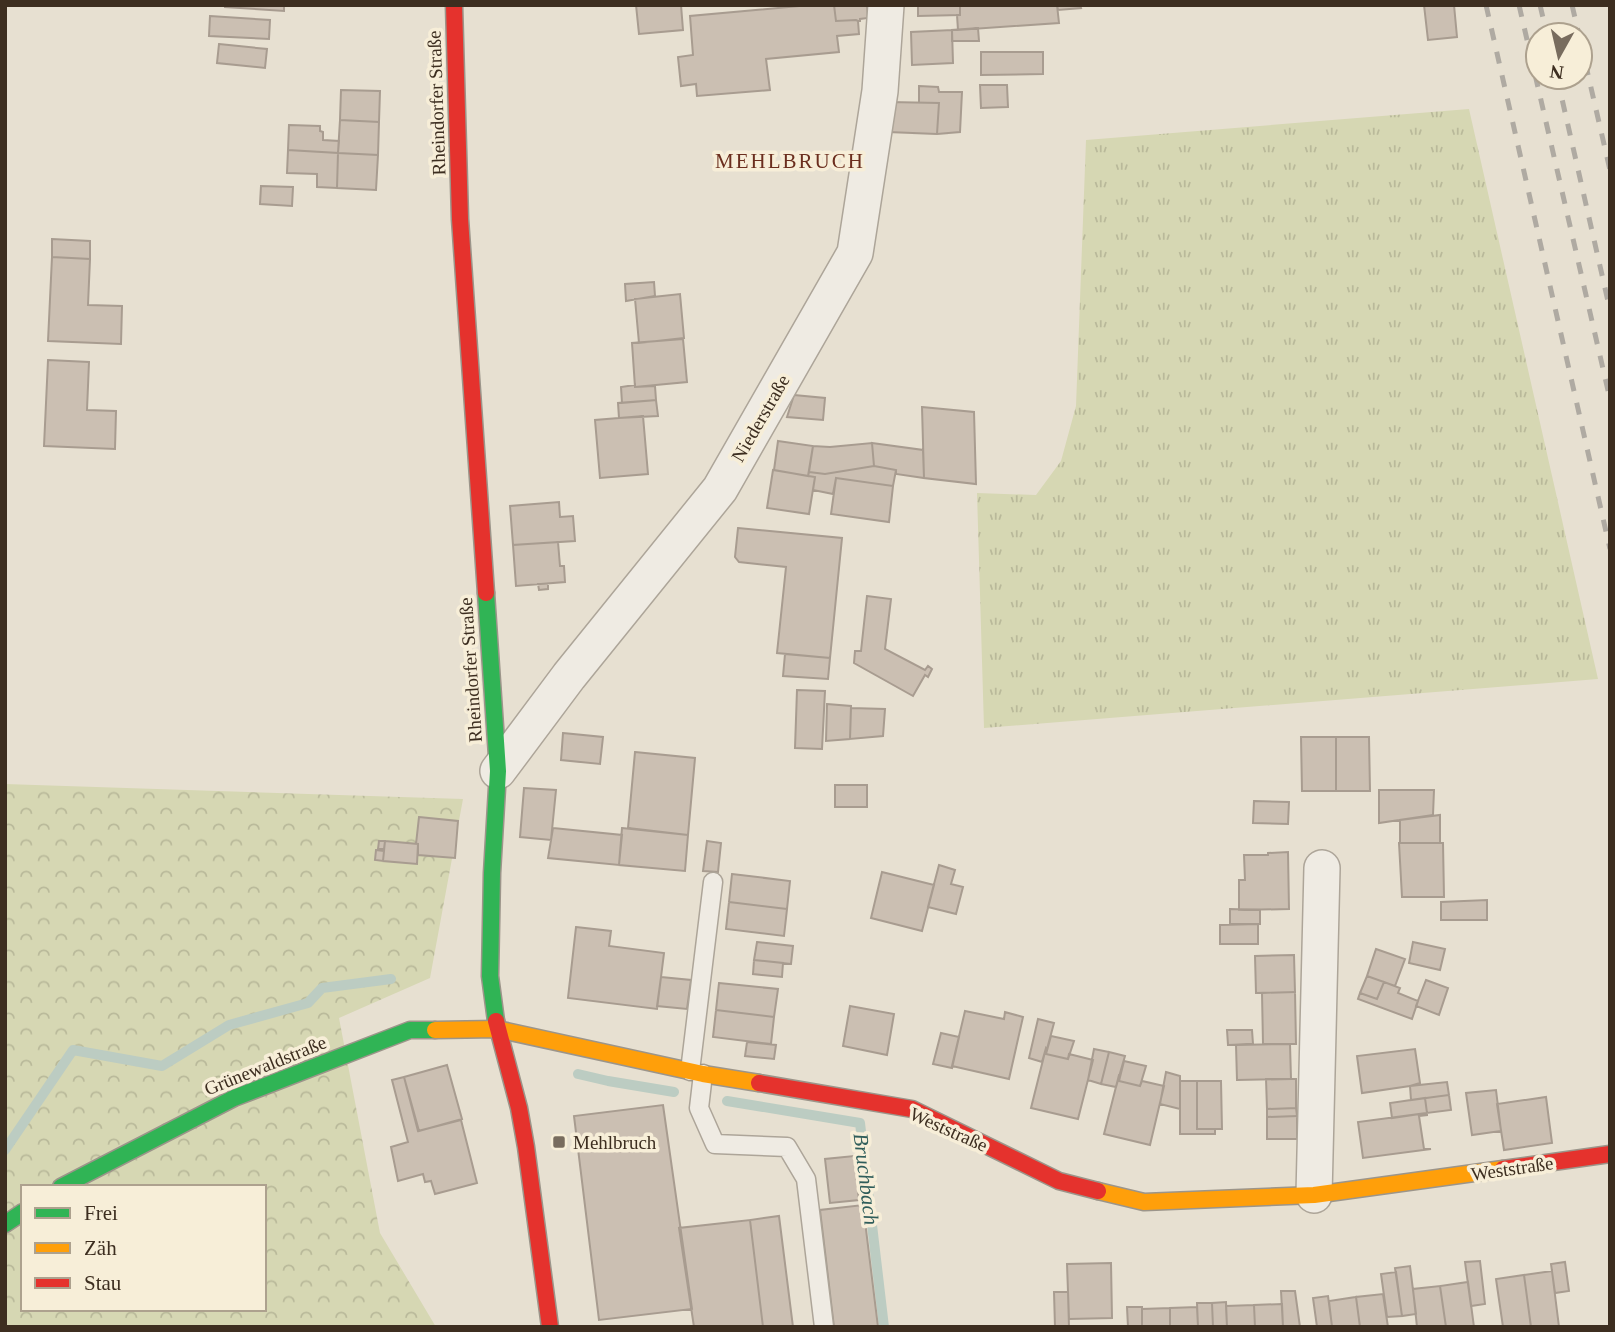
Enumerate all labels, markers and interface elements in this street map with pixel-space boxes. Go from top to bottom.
north arrow [1524,21,1594,91]
street label: Rheindorfer Straße [423,30,450,176]
text: N [1548,61,1565,84]
district label: MEHLBRUCH [715,149,865,173]
street label: Niederstraße [727,371,794,466]
street label: Rheindorfer Straße [455,597,486,743]
street label: Grünewaldstraße [201,1031,329,1100]
street label: Weststraße [907,1103,991,1156]
place label: Mehlbruch [573,1132,657,1153]
water label: Bruchbach [848,1132,884,1226]
marker: Mehlbruch [551,1134,567,1150]
street label: Weststraße [1470,1152,1555,1185]
legend [21,1185,266,1311]
text: Frei [84,1201,118,1225]
text: Zäh [84,1236,117,1260]
text: Stau [84,1271,122,1295]

